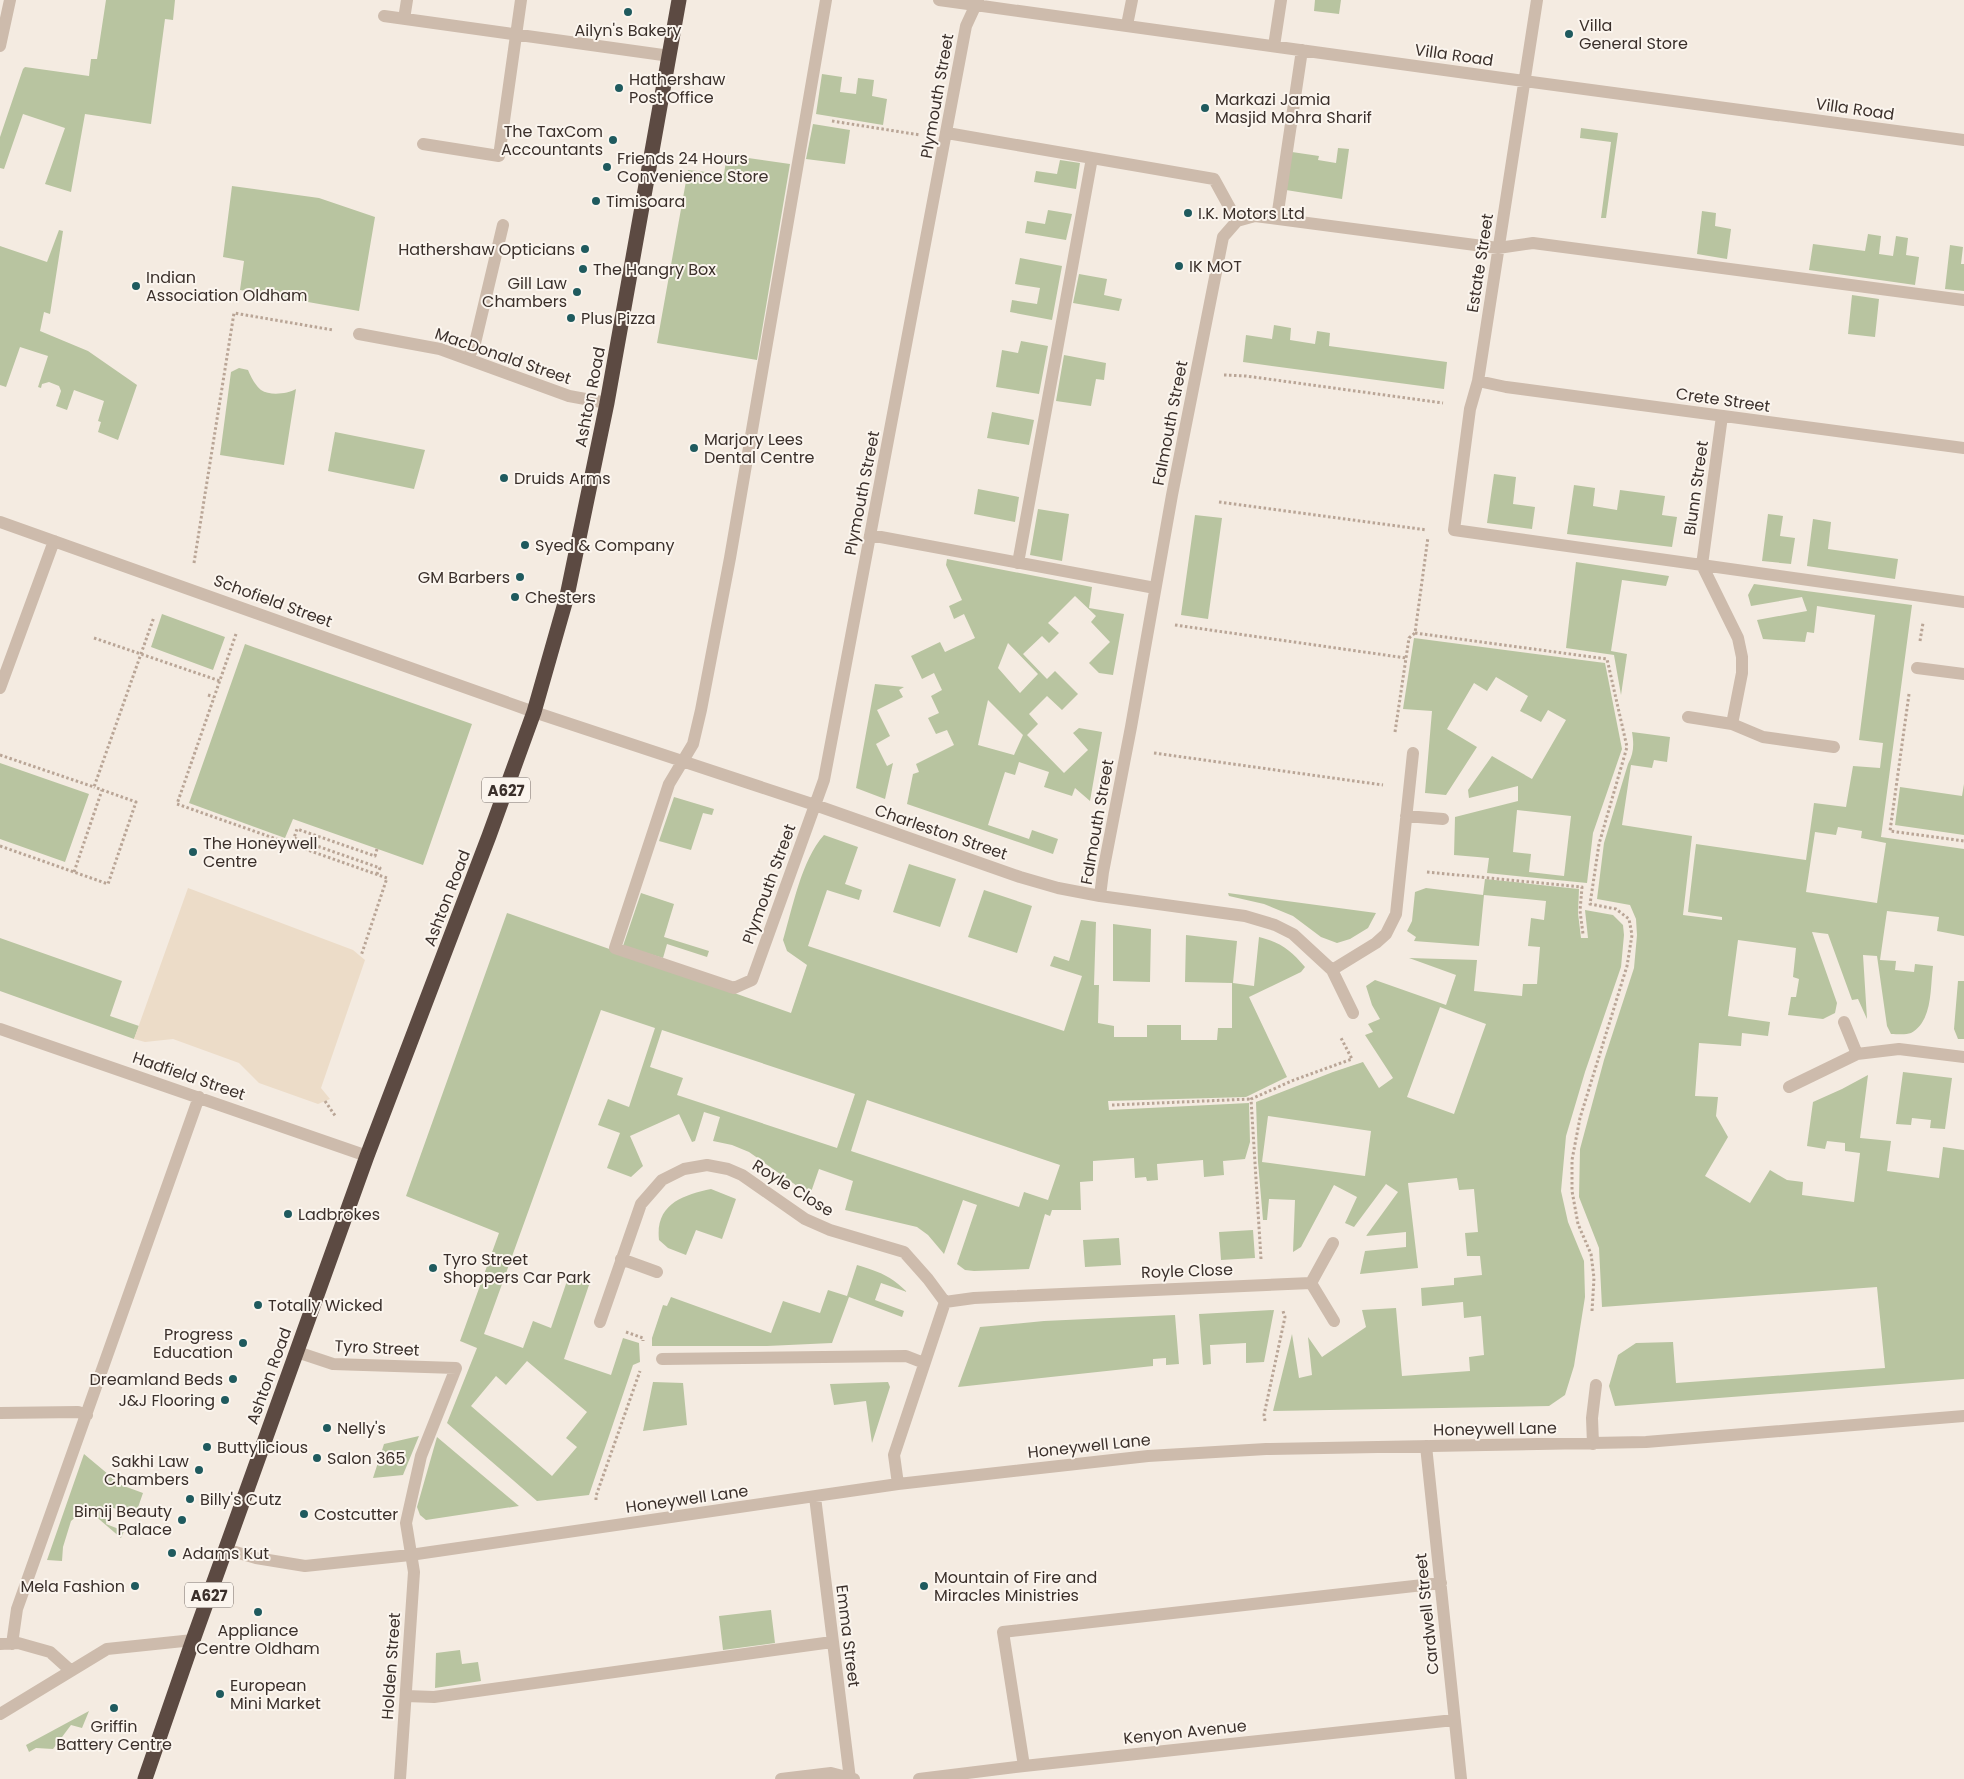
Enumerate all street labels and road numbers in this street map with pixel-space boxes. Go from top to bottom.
street label: Plymouth Street [915,32,959,160]
street label: Villa Road [1413,38,1495,72]
street label: Villa Road [1814,92,1896,126]
street label: Estate Street [1461,212,1499,314]
street label: MacDonald Street [432,322,574,390]
street label: Ashton Road [569,345,611,449]
street label: Falmouth Street [1147,358,1193,488]
street label: Crete Street [1674,382,1772,418]
street label: Plymouth Street [839,429,885,557]
street label: Blunn Street [1678,439,1714,537]
street label: Schofield Street [211,569,336,633]
street label: Falmouth Street [1075,757,1119,887]
road number: A627 [482,778,530,802]
street label: Charleston Street [872,798,1011,866]
street label: Plymouth Street [737,821,801,947]
street label: Ashton Road [418,846,476,950]
street label: Hadfield Street [130,1046,249,1106]
street label: Royle Close [748,1154,838,1222]
street label: Royle Close [1141,1258,1233,1284]
street label: Ashton Road [241,1324,297,1428]
street label: Tyro Street [334,1334,420,1362]
street label: Honeywell Lane [1433,1416,1557,1442]
street label: Honeywell Lane [1026,1428,1152,1464]
street label: Honeywell Lane [624,1479,750,1519]
street label: Cardwell Street [1409,1552,1445,1676]
road number: A627 [185,1582,233,1608]
street label: Emma Street [830,1583,866,1689]
street label: Holden Street [376,1611,406,1720]
street label: Kenyon Avenue [1122,1714,1248,1750]

